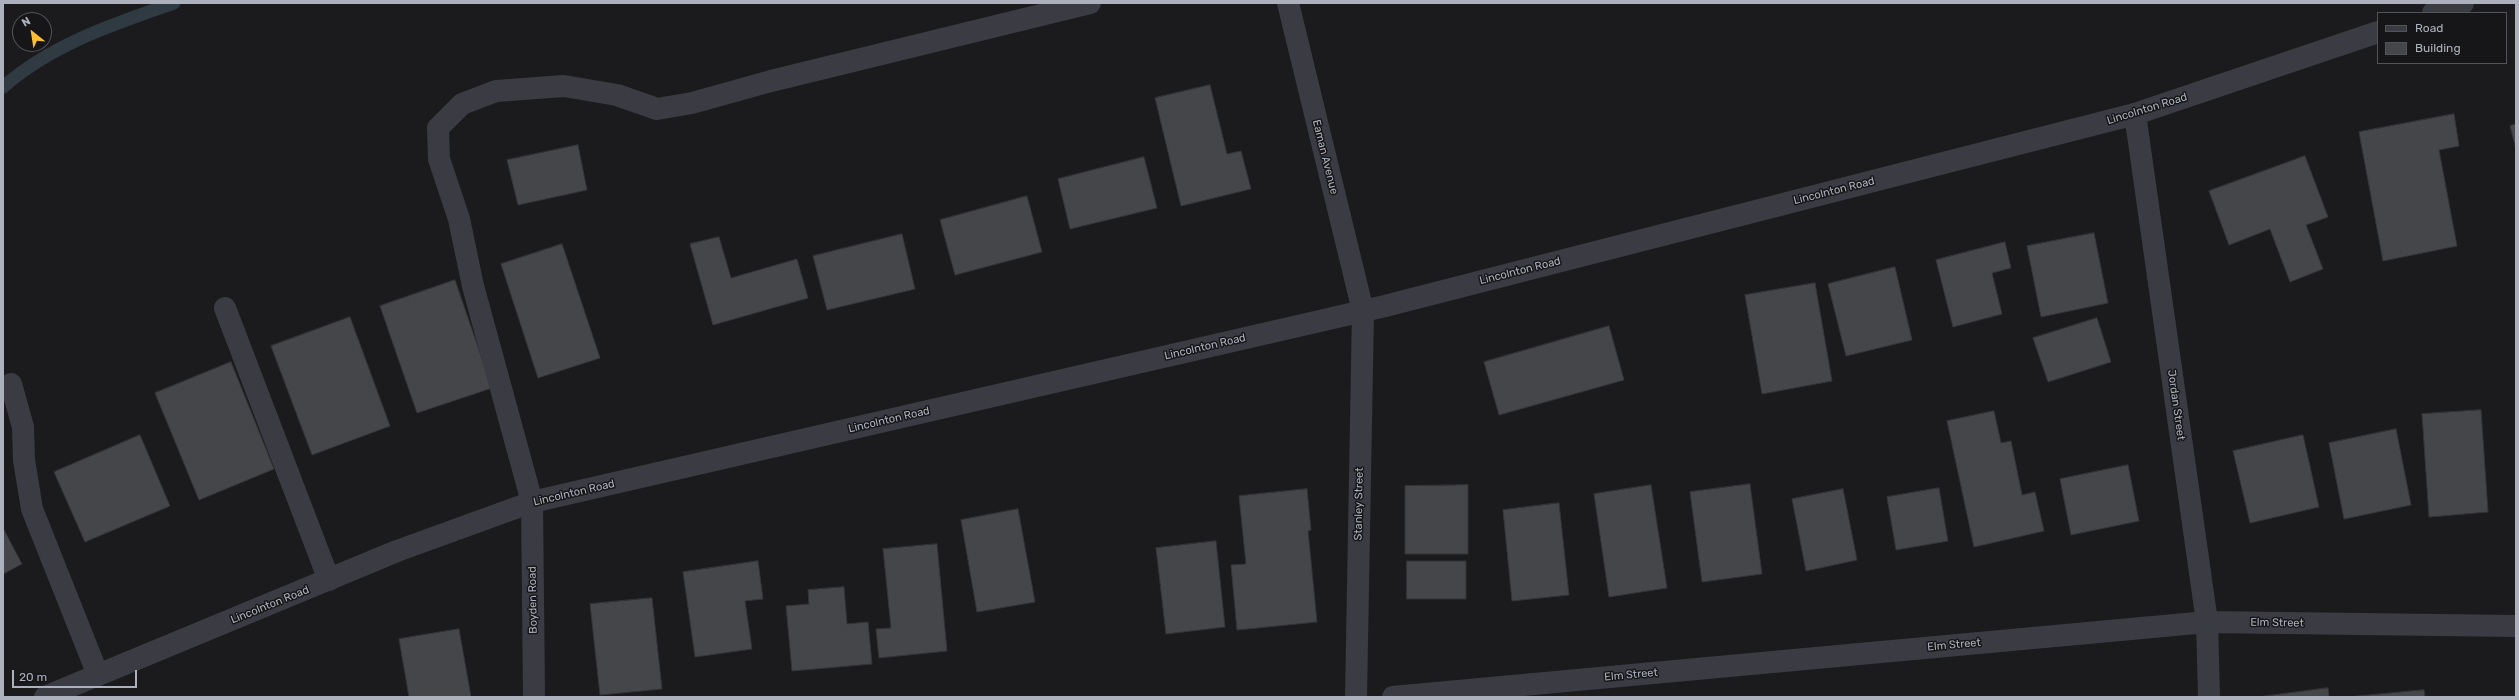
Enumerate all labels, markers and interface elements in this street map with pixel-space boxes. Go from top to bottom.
north arrow [12,12,52,52]
legend [2377,12,2507,64]
text: N [20,14,33,30]
text: Road [2415,21,2443,35]
text: Building [2415,41,2461,55]
street label: Lincolnton Road [2105,91,2189,127]
street label: Eaman Avenue [1309,118,1341,196]
street label: Lincolnton Road [1792,175,1876,207]
street label: Lincolnton Road [1478,255,1562,287]
street label: Lincolnton Road [1163,331,1247,363]
street label: Jordan Street [2165,369,2187,441]
street label: Lincolnton Road [847,404,931,436]
street label: Stanley Street [1352,467,1366,541]
street label: Lincolnton Road [532,477,616,509]
street label: Boyden Road [526,566,540,634]
street label: Lincolnton Road [229,583,311,627]
street label: Elm Street [2250,616,2304,630]
street label: Elm Street [1927,636,1981,654]
scale bar [14,662,139,688]
street label: Elm Street [1604,666,1658,684]
text: 20 m [19,670,47,684]

